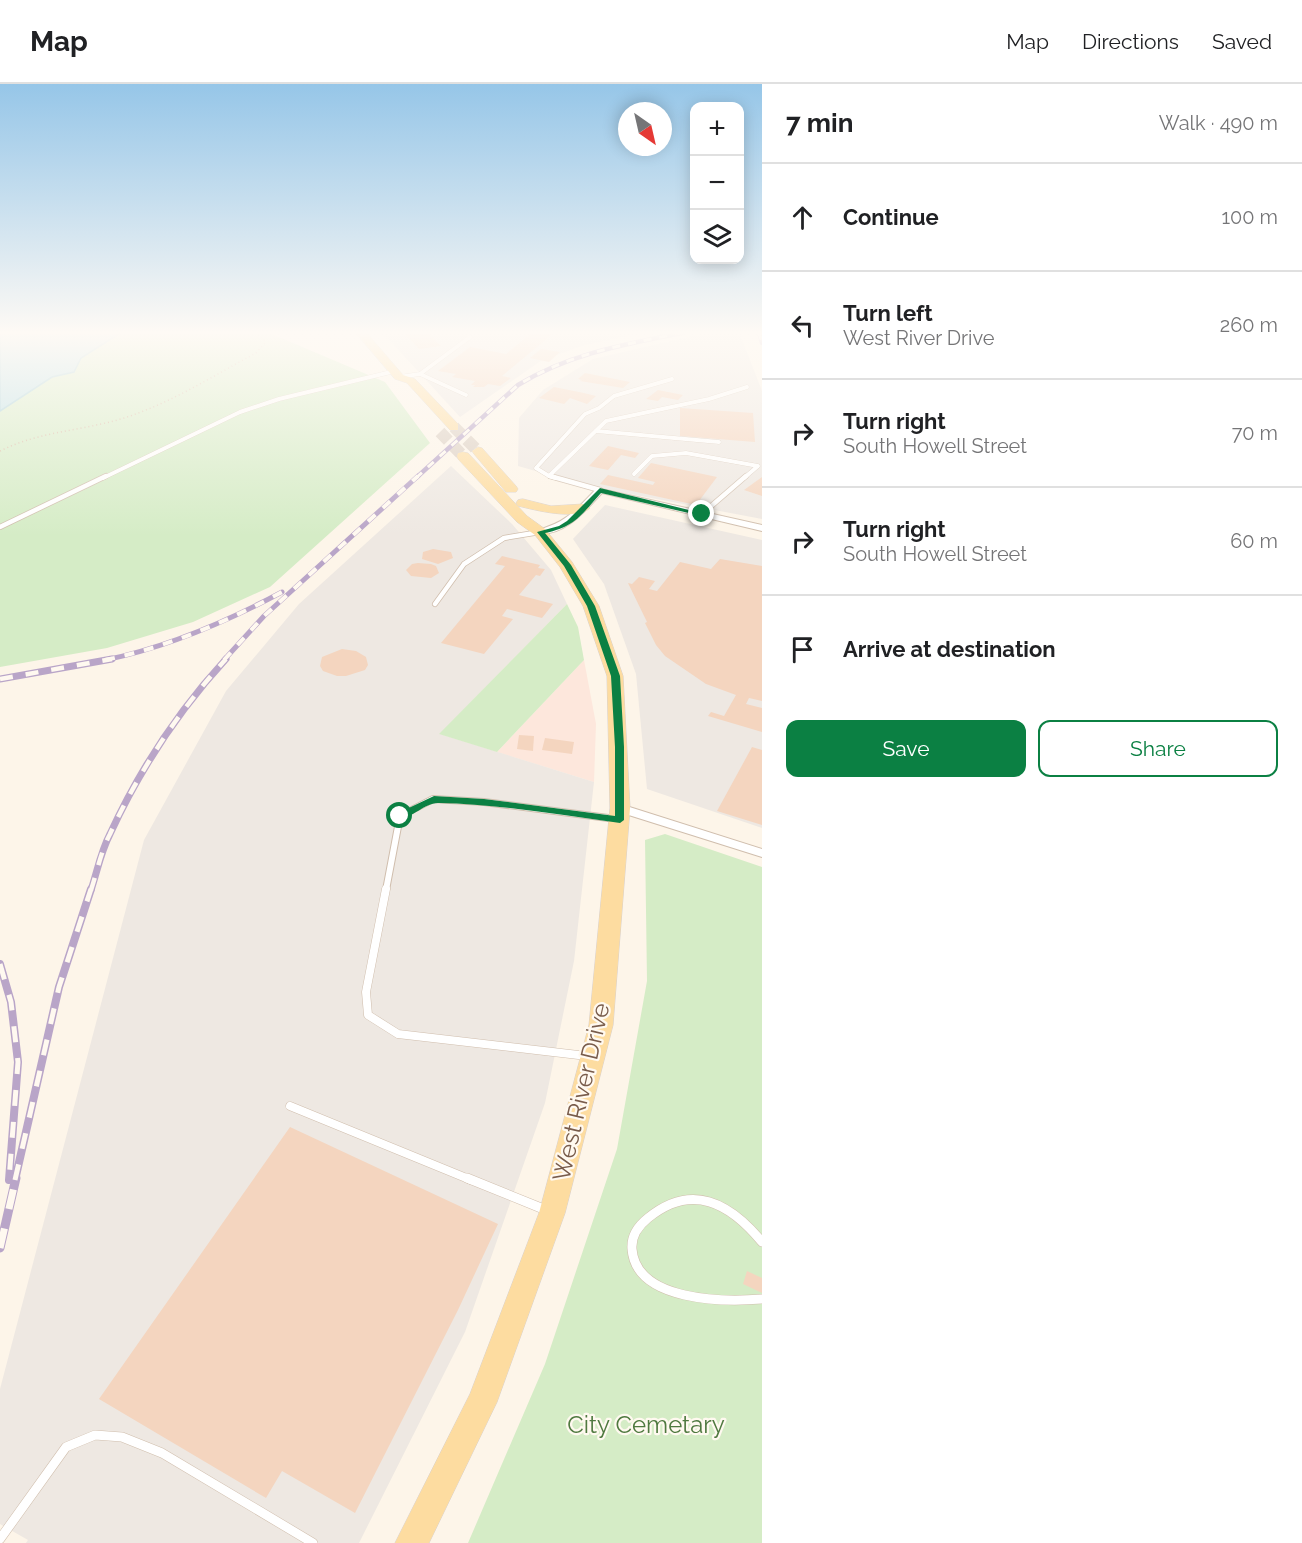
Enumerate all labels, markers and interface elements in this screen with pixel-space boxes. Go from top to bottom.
text: Map [30,25,88,58]
text: Map [1006,29,1049,54]
text: Directions [1082,29,1179,54]
text: Saved [1212,29,1272,54]
north arrow [618,102,672,156]
map controls [690,102,744,264]
button: + [690,102,744,156]
text: 7 min [786,108,853,138]
text: Walk · 490 m [1159,111,1278,135]
button: − [690,156,744,210]
icon: ahead [786,201,819,234]
text: Continue [843,204,939,230]
text: 100 m [1221,205,1278,229]
button: layers [690,210,744,264]
text: Turn left [843,300,933,326]
icon: left [786,309,819,342]
text: 260 m [1220,313,1278,337]
text: West River Drive [843,326,995,350]
text: Turn right [843,408,946,434]
icon: right [786,417,819,450]
text: 70 m [1232,421,1278,445]
text: South Howell Street [843,434,1027,458]
route end [688,500,714,526]
text: Turn right [843,516,946,542]
icon: right [786,525,819,558]
text: 60 m [1230,529,1278,553]
text: South Howell Street [843,542,1027,566]
icon: arrive [786,633,819,666]
text: Arrive at destination [843,636,1056,662]
button: Save [786,720,1026,777]
button: Share [1038,720,1278,777]
route start [386,802,412,828]
street label: West River Drive [546,1000,616,1184]
park label: City Cemetary [567,1410,725,1439]

